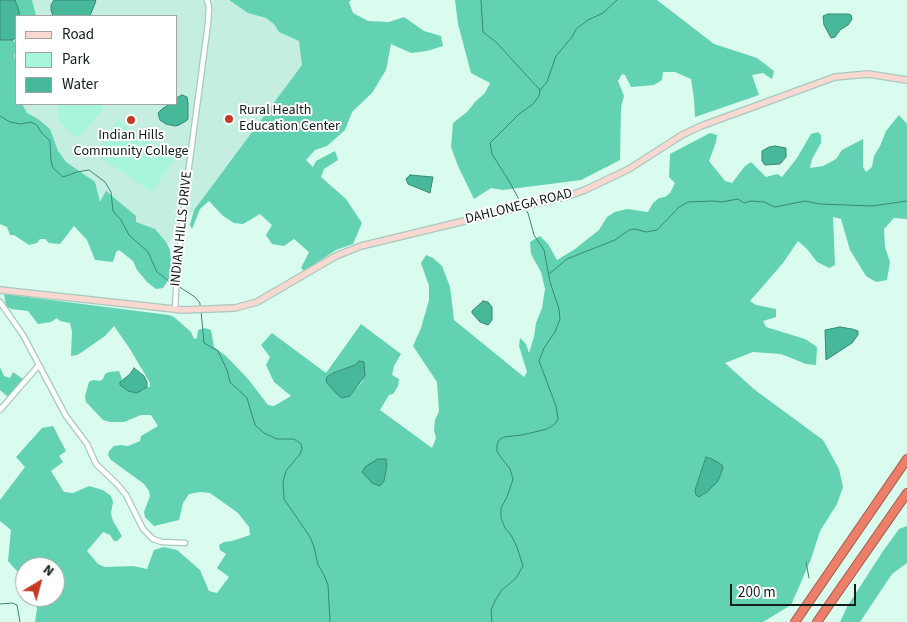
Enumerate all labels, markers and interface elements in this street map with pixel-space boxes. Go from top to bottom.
legend [15,15,178,105]
text: Road [62,24,94,45]
text: Park [62,49,90,70]
text: Water [62,74,98,95]
place label: Rural Health Education Center [239,103,340,136]
marker: Rural Health Education Center [223,113,235,125]
marker: Indian Hills Community College [125,114,137,126]
place label: Indian Hills Community College [74,128,188,160]
street label: INDIAN HILLS DRIVE [168,171,196,287]
street label: DAHLONEGA ROAD [464,186,574,228]
north arrow [15,557,65,607]
text: N [39,560,58,582]
scale bar [732,574,858,606]
text: 200 m [738,582,776,603]

